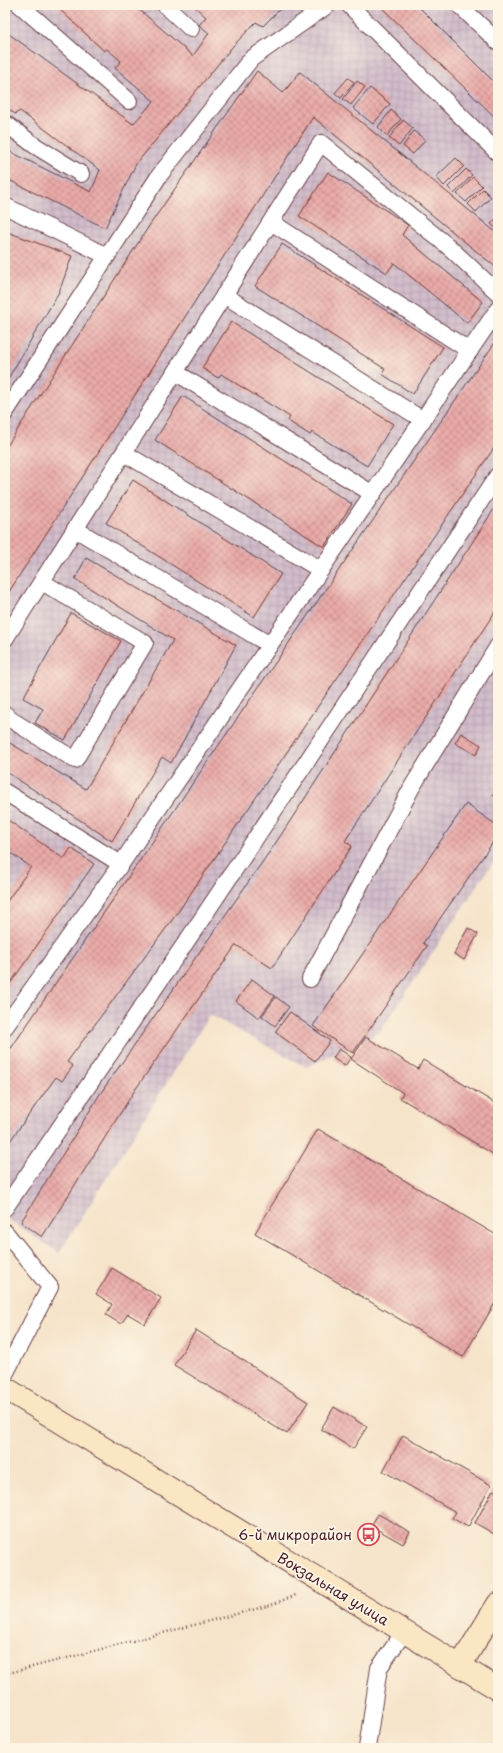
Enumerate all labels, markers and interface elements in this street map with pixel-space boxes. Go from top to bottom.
bus stop icon: 6-й микрорайон [355,1522,381,1548]
place label: 6-й микрорайон [238,1524,352,1545]
street label: Вокзальная улица [273,1547,393,1630]

